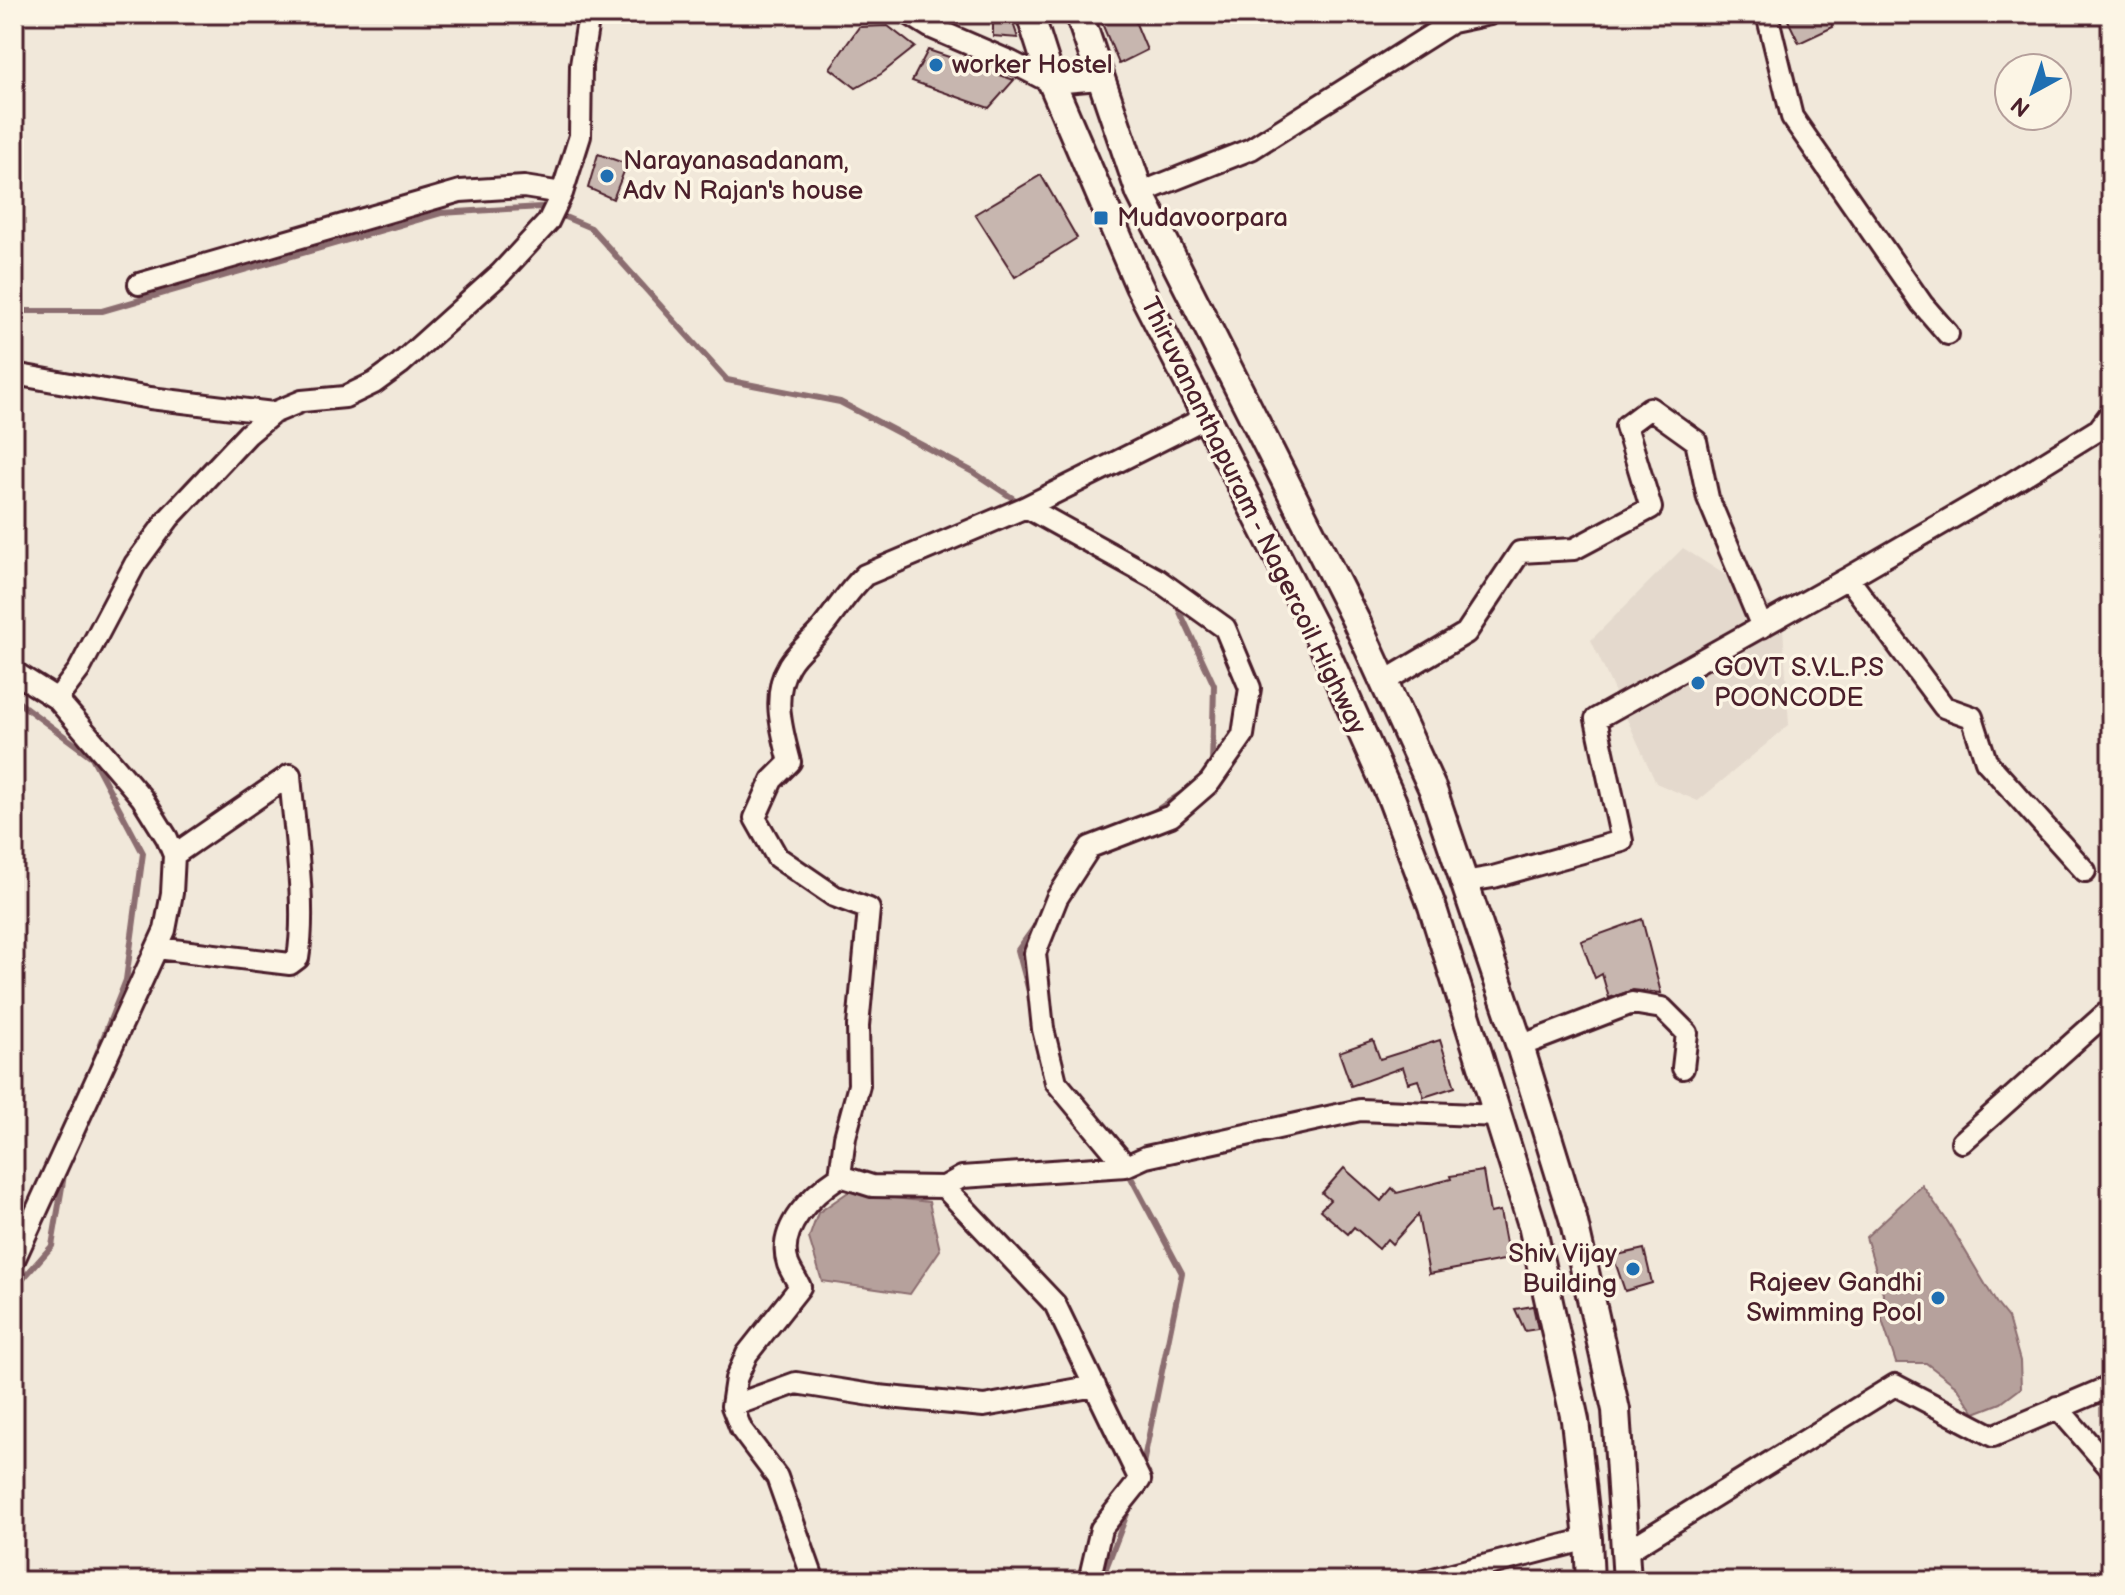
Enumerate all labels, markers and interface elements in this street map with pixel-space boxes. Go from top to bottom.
place label: worker Hostel [952,50,1113,81]
north arrow [1993,52,2073,132]
marker: worker Hostel [927,56,945,74]
text: N [2006,91,2036,122]
place label: Narayanasadanam, Adv N Rajan's house [623,146,863,207]
marker: Narayanasadanam, Adv N Rajan's house [598,167,616,185]
place label: Mudavoorpara [1117,203,1288,234]
marker: Mudavoorpara [1092,209,1110,227]
street label: Thiruvananthapuram - Nagercoil Highway [1133,292,1373,740]
place label: GOVT S.V.L.P.S POONCODE [1714,653,1884,714]
marker: GOVT S.V.L.P.S POONCODE [1689,674,1707,692]
place label: Shiv Vijay Building [1508,1239,1617,1300]
marker: Shiv Vijay Building [1624,1260,1642,1278]
place label: Rajeev Gandhi Swimming Pool [1746,1268,1922,1329]
marker: Rajeev Gandhi Swimming Pool [1929,1289,1947,1307]

